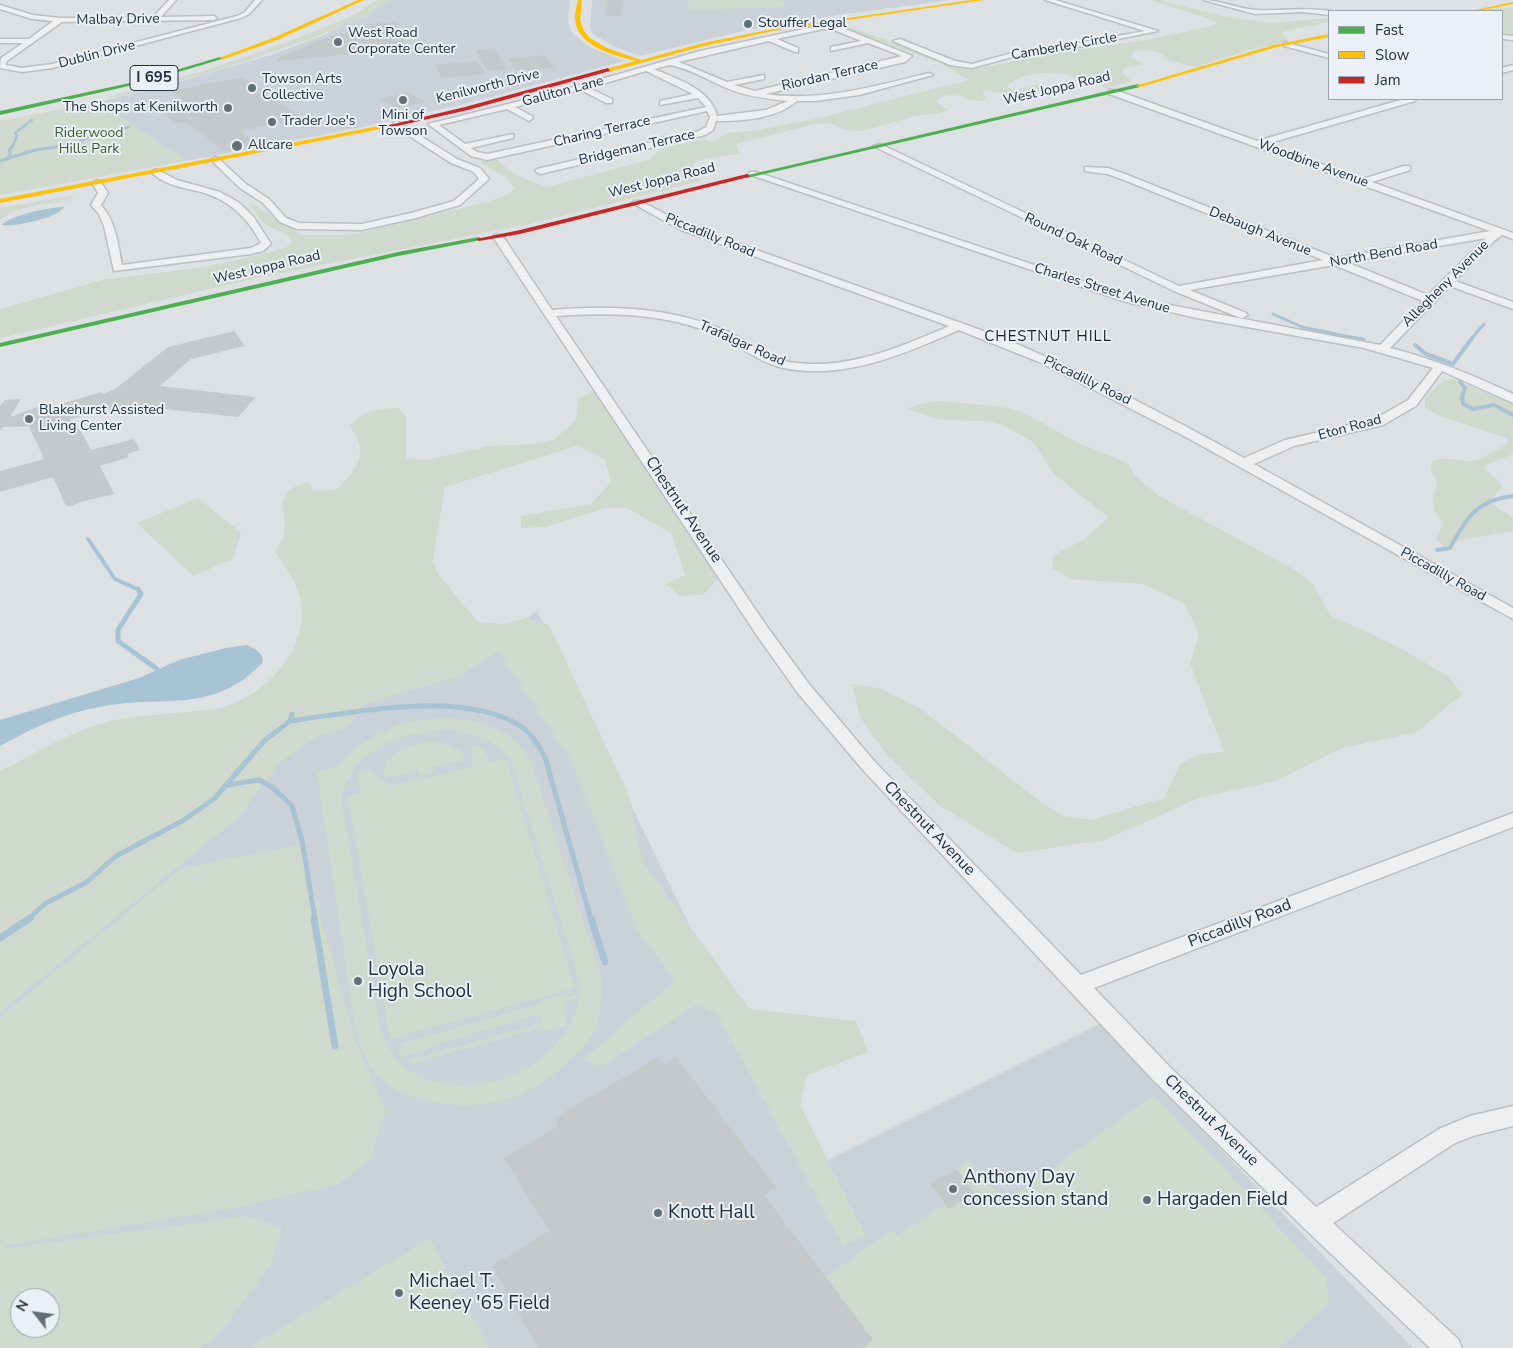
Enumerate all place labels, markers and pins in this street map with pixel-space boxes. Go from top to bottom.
place label: Stouffer Legal [758,16,847,32]
marker: Stouffer Legal [742,18,754,30]
place label: West Road Corporate Center [348,26,456,58]
marker: West Road Corporate Center [332,36,344,48]
place label: Towson Arts Collective [262,72,342,104]
marker: Towson Arts Collective [246,82,258,94]
marker: Mini of Towson [397,94,409,106]
place label: The Shops at Kenilworth [63,100,218,116]
marker: The Shops at Kenilworth [222,102,234,114]
place label: Mini of Towson [378,108,428,140]
place label: Trader Joe's [282,114,356,130]
marker: Trader Joe's [266,116,278,128]
place label: Allcare [248,138,293,154]
marker: Allcare [230,139,244,153]
place label: Blakehurst Assisted Living Center [39,403,164,436]
marker: Blakehurst Assisted Living Center [23,413,35,425]
place label: Loyola High School [368,959,472,1003]
marker: Loyola High School [352,975,364,987]
place label: Anthony Day concession stand [963,1167,1108,1211]
marker: Anthony Day concession stand [947,1183,959,1195]
place label: Hargaden Field [1157,1189,1288,1211]
marker: Hargaden Field [1141,1194,1153,1206]
place label: Knott Hall [668,1202,755,1224]
marker: Knott Hall [652,1207,664,1219]
place label: Michael T. Keeney '65 Field [409,1271,550,1315]
marker: Michael T. Keeney '65 Field [393,1287,405,1299]

